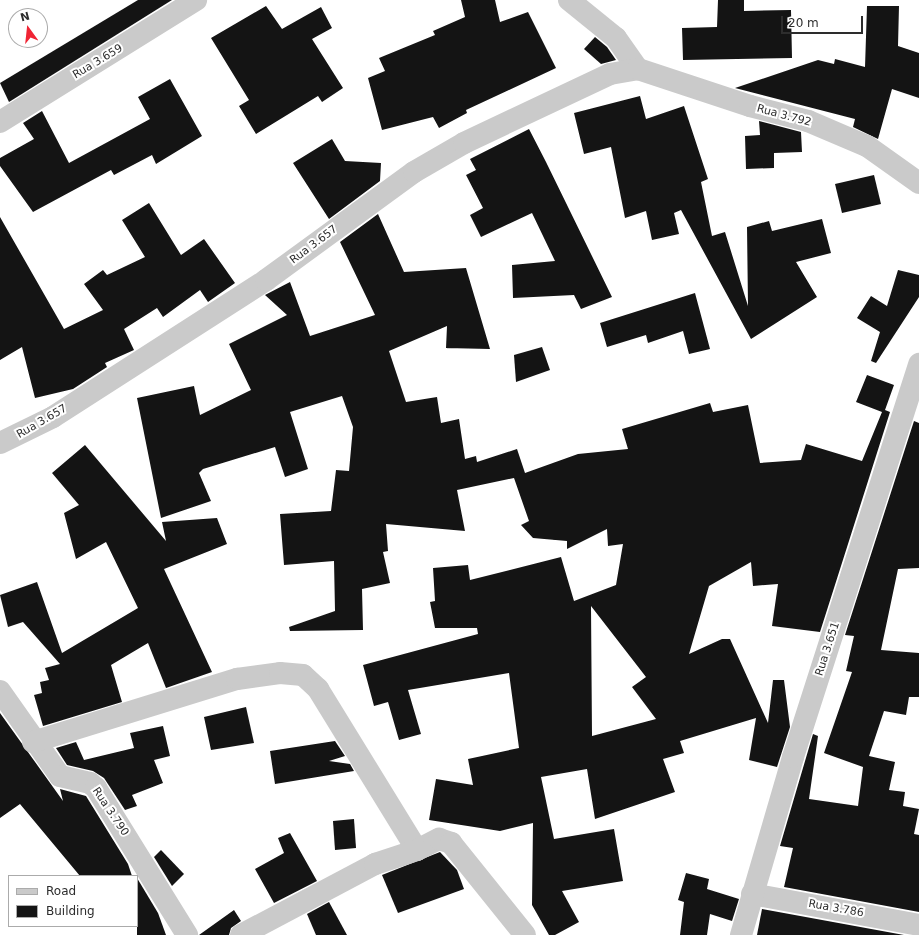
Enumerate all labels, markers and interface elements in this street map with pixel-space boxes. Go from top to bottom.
north arrow [8,8,48,48]
scale bar [783,8,865,34]
text: N [19,9,31,24]
text: 20 m [788,16,819,30]
street label: Rua 3.659 [71,42,125,82]
street label: Rua 3.792 [755,102,813,130]
street label: Rua 3.657 [288,223,340,267]
street label: Rua 3.657 [15,402,69,442]
street label: Rua 3.651 [813,620,843,678]
street label: Rua 3.790 [89,785,131,839]
legend [8,875,138,927]
text: Road [46,884,76,898]
street label: Rua 3.786 [807,898,865,920]
text: Building [46,904,95,918]

